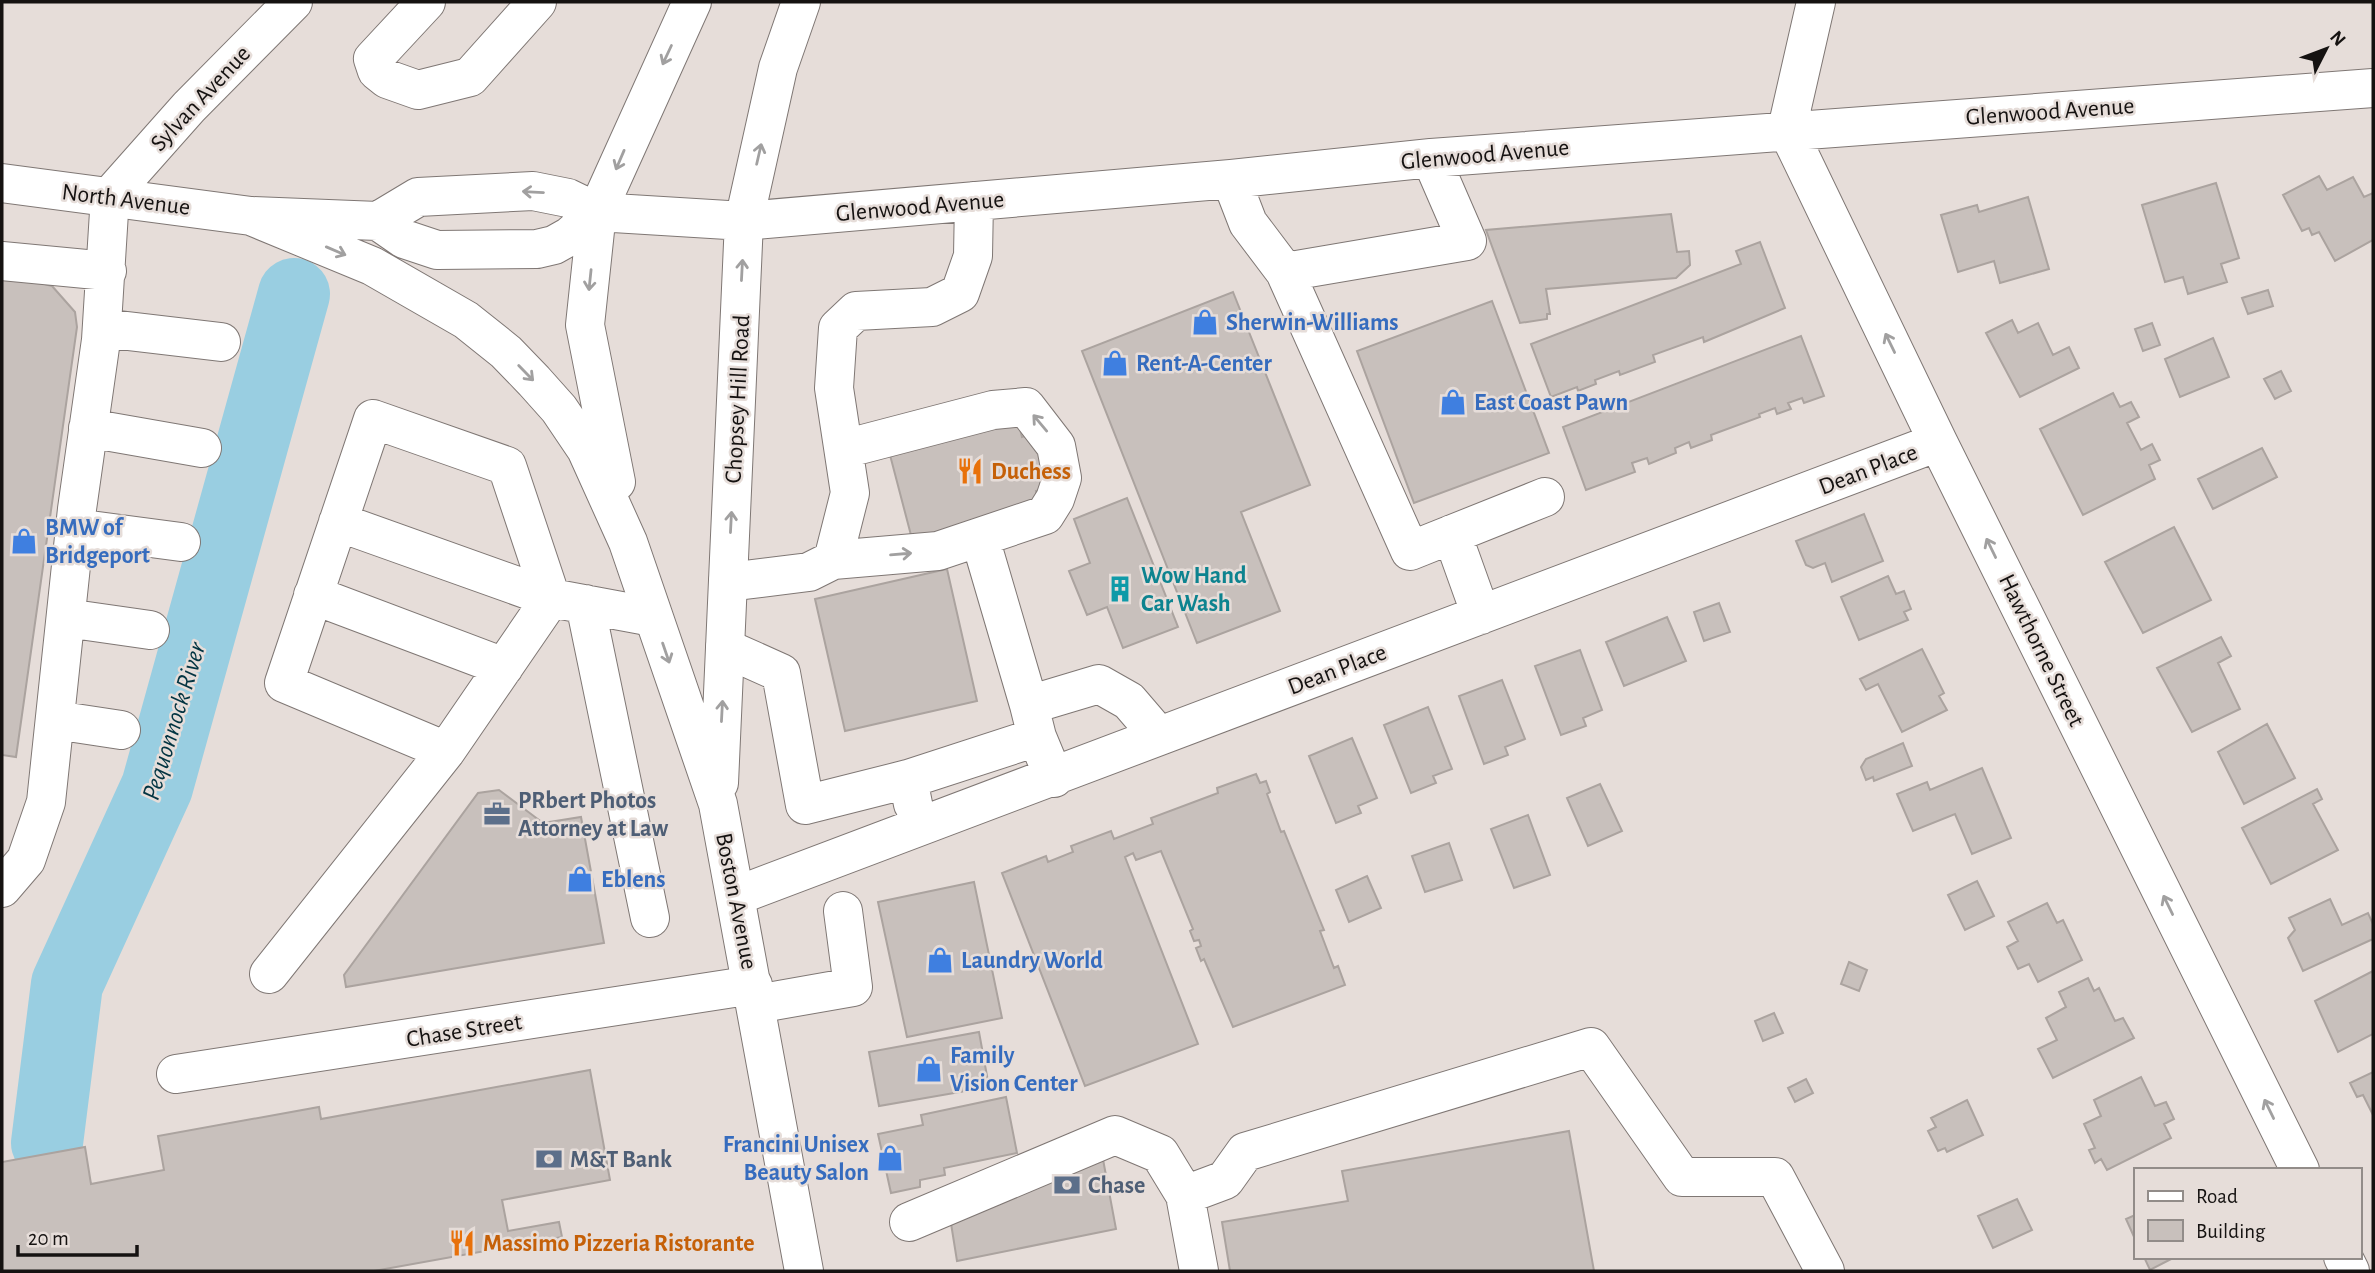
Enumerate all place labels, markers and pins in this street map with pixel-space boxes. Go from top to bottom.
shop icon: Sherwin-Williams [1190,307,1220,337]
place label: Sherwin-Williams [1226,311,1399,335]
shop icon: Rent-A-Center [1100,348,1130,378]
place label: Rent-A-Center [1136,352,1272,376]
shop icon: East Coast Pawn [1438,387,1468,417]
place label: East Coast Pawn [1474,391,1628,415]
restaurant icon: Duchess [955,456,985,486]
place label: Duchess [991,460,1071,484]
place label: BMW of Bridgeport [45,516,150,568]
shop icon: BMW of Bridgeport [9,526,39,556]
place label: Wow Hand Car Wash [1141,564,1247,616]
building icon: Wow Hand Car Wash [1105,574,1135,604]
place label: PRbert Photos Attorney at Law [518,789,668,841]
office icon: PRbert Photos Attorney at Law [482,799,512,829]
shop icon: Eblens [565,864,595,894]
place label: Eblens [601,868,666,892]
shop icon: Laundry World [925,945,955,975]
place label: Laundry World [961,949,1103,973]
place label: Family Vision Center [950,1044,1078,1096]
shop icon: Family Vision Center [914,1054,944,1084]
place label: Francini Unisex Beauty Salon [723,1133,869,1185]
shop icon: Francini Unisex Beauty Salon [875,1143,905,1173]
bank icon: M&T Bank [534,1144,564,1174]
place label: M&T Bank [570,1148,672,1172]
bank icon: Chase [1052,1170,1082,1200]
place label: Chase [1088,1174,1145,1198]
restaurant icon: Massimo Pizzeria Ristorante [447,1228,477,1258]
place label: Massimo Pizzeria Ristorante [483,1232,755,1256]

